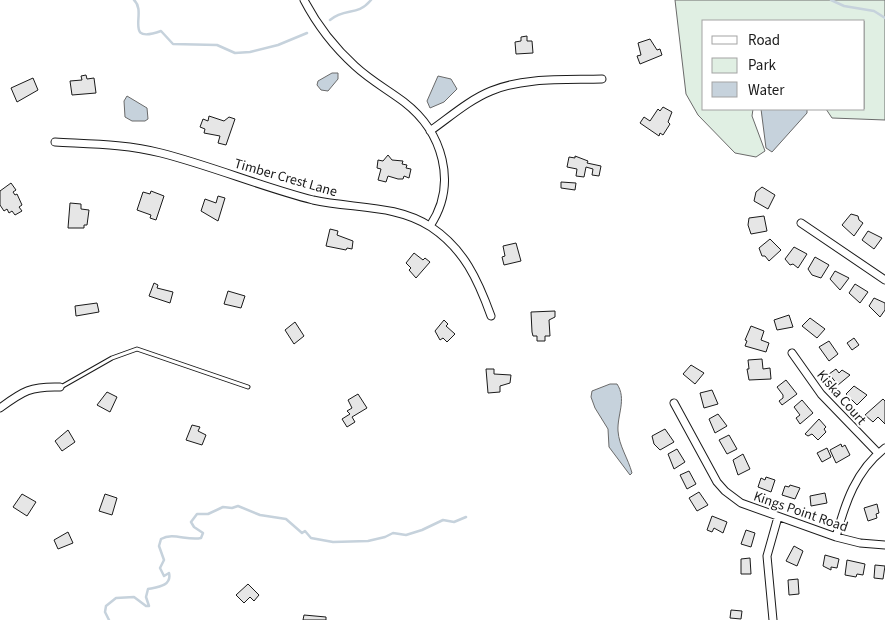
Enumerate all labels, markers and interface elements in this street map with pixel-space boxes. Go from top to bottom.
legend [702,20,865,110]
text: Road [748,30,780,51]
text: Park [748,55,777,76]
text: Water [748,80,785,101]
street label: Timber Crest Lane [232,154,340,202]
street label: Kiska Court [812,366,871,430]
street label: Kings Point Road [751,486,851,537]

